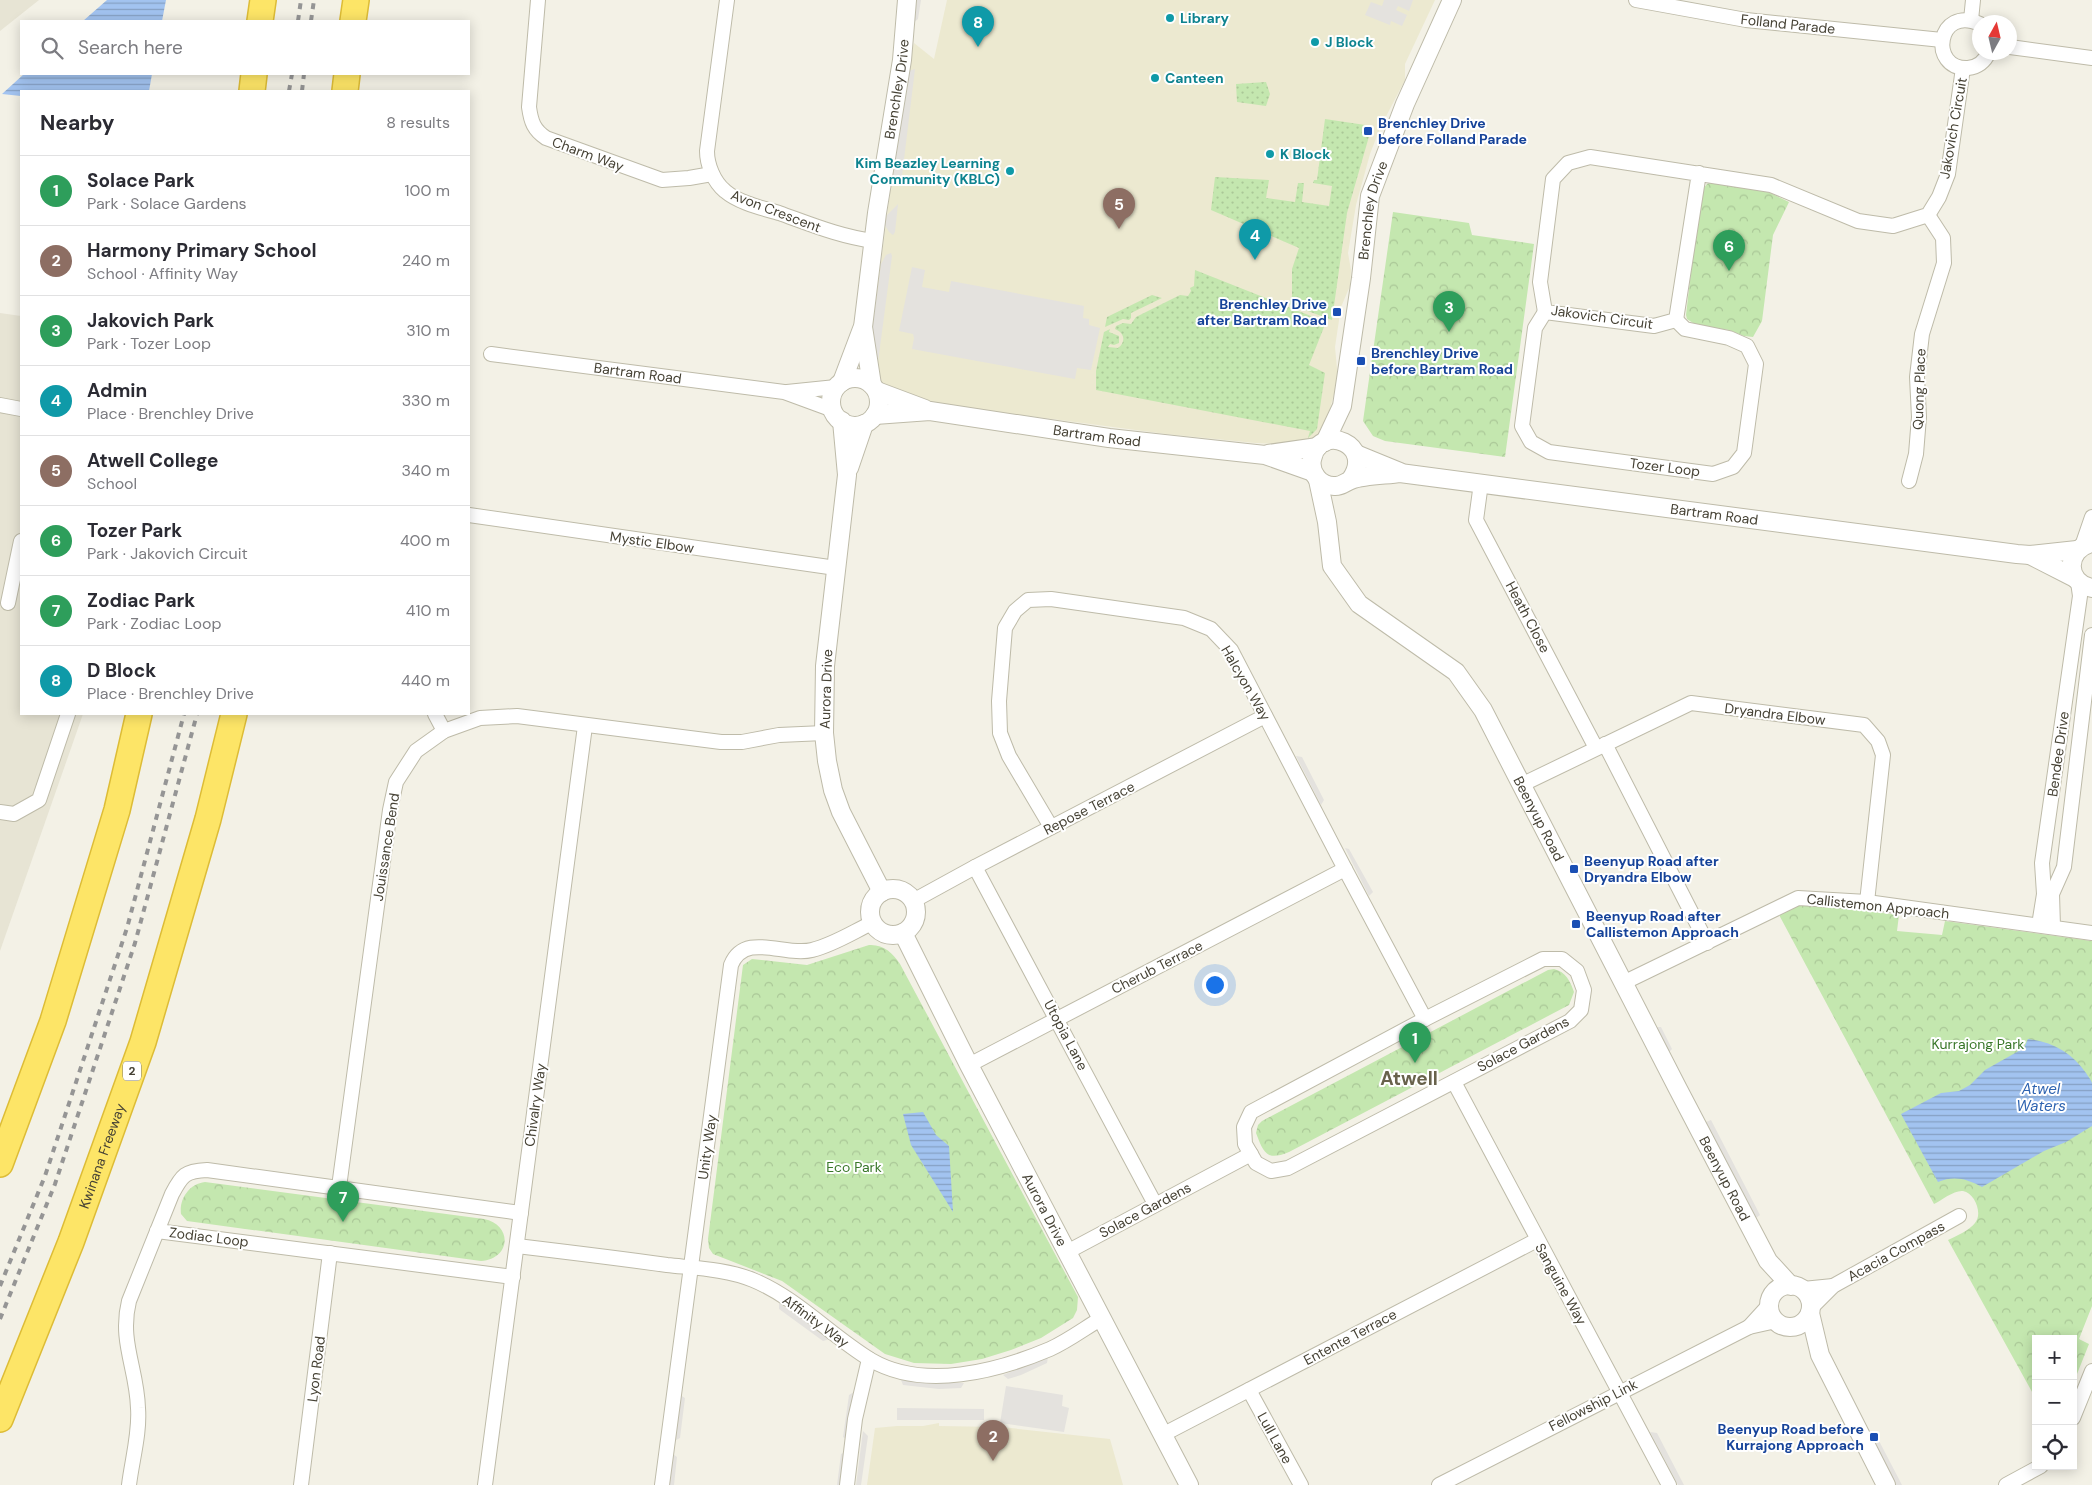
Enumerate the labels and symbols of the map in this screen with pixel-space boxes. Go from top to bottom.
pin: 8 [962,6,994,47]
place label: Library [1180,9,1229,27]
street label: Folland Parade [1740,10,1836,38]
marker: Library [1164,12,1176,24]
north arrow [1972,15,2017,60]
place label: J Block [1325,33,1374,51]
marker: J Block [1309,36,1321,48]
street label: Brenchley Drive [880,38,913,140]
place label: Canteen [1165,69,1224,87]
marker: Canteen [1149,72,1161,84]
street label: Jakovich Circuit [1935,76,1971,180]
place label: Brenchley Drive before Folland Parade [1378,114,1527,148]
marker: Brenchley Drive before Folland Parade [1362,125,1374,137]
street label: Charm Way [550,133,627,175]
place label: K Block [1280,145,1330,163]
marker: K Block [1264,148,1276,160]
place label: Kim Beazley Learning Community (KBLC) [855,154,1000,188]
street label: Brenchley Drive [1354,158,1392,261]
marker: Kim Beazley Learning Community (KBLC) [1004,165,1016,177]
street label: Avon Crescent [728,186,824,236]
pin: 5 [1103,188,1135,229]
pin: 4 [1239,219,1271,260]
pin: 6 [1713,230,1745,271]
pin: 3 [1433,291,1465,332]
place label: Brenchley Drive after Bartram Road [1197,295,1327,329]
street label: Jakovich Circuit [1550,301,1654,333]
marker: Brenchley Drive after Bartram Road [1331,306,1343,318]
place label: Brenchley Drive before Bartram Road [1371,344,1513,378]
street label: Quong Place [1909,348,1929,430]
marker: Brenchley Drive before Bartram Road [1355,355,1367,367]
street label: Bartram Road [593,358,683,388]
street label: Bartram Road [1052,421,1142,450]
street label: Tozer Loop [1629,454,1701,480]
street label: Bartram Road [1669,500,1759,529]
street label: Mystic Elbow [609,527,696,557]
street label: Heath Close [1502,578,1554,656]
street label: Halcyon Way [1217,642,1275,724]
street label: Aurora Drive [816,649,836,729]
street label: Dryandra Elbow [1723,699,1827,729]
street label: Bendee Drive [2043,710,2073,798]
street label: Beenyup Road [1510,773,1568,864]
street label: Repose Terrace [1040,777,1138,839]
street label: Jouissance Bend [369,792,403,902]
place label: Beenyup Road after Dryandra Elbow [1584,852,1719,886]
marker: Beenyup Road after Dryandra Elbow [1568,863,1580,875]
street label: Callistemon Approach [1806,890,1950,922]
place label: Beenyup Road after Callistemon Approach [1586,907,1739,941]
marker: Beenyup Road after Callistemon Approach [1570,918,1582,930]
street label: Cherub Terrace [1108,936,1206,998]
your location [1202,972,1228,998]
street label: Utopia Lane [1040,997,1092,1073]
street label: Solace Gardens [1474,1012,1572,1076]
pin: 1 [1399,1022,1431,1063]
park label: Kurrajong Park [1932,1035,2024,1053]
road number: 2 [123,1062,141,1080]
street label: Chivalry Way [520,1062,550,1148]
district label: Atwell [1380,1066,1438,1091]
water label: Atwel Waters [2016,1079,2066,1116]
street label: Kwinana Freeway [75,1101,129,1211]
street label: Unity Way [694,1113,721,1181]
street label: Beenyup Road [1695,1133,1754,1224]
park label: Eco Park [826,1158,882,1176]
street label: Aurora Drive [1018,1170,1071,1249]
street label: Solace Gardens [1096,1178,1194,1242]
pin: 7 [327,1181,359,1222]
street label: Acacia Compass [1844,1217,1948,1285]
street label: Zodiac Loop [168,1223,250,1251]
street label: Sanguine Way [1531,1240,1591,1328]
street label: Affinity Way [779,1291,853,1351]
street label: Entente Terrace [1300,1305,1400,1369]
street label: Lyon Road [303,1335,329,1403]
street label: Fellowship Link [1546,1375,1640,1435]
street label: Lull Lane [1253,1409,1297,1467]
pin: 2 [977,1420,1009,1461]
place label: Beenyup Road before Kurrajong Approach [1718,1420,1864,1454]
marker: Beenyup Road before Kurrajong Approach [1868,1431,1880,1443]

